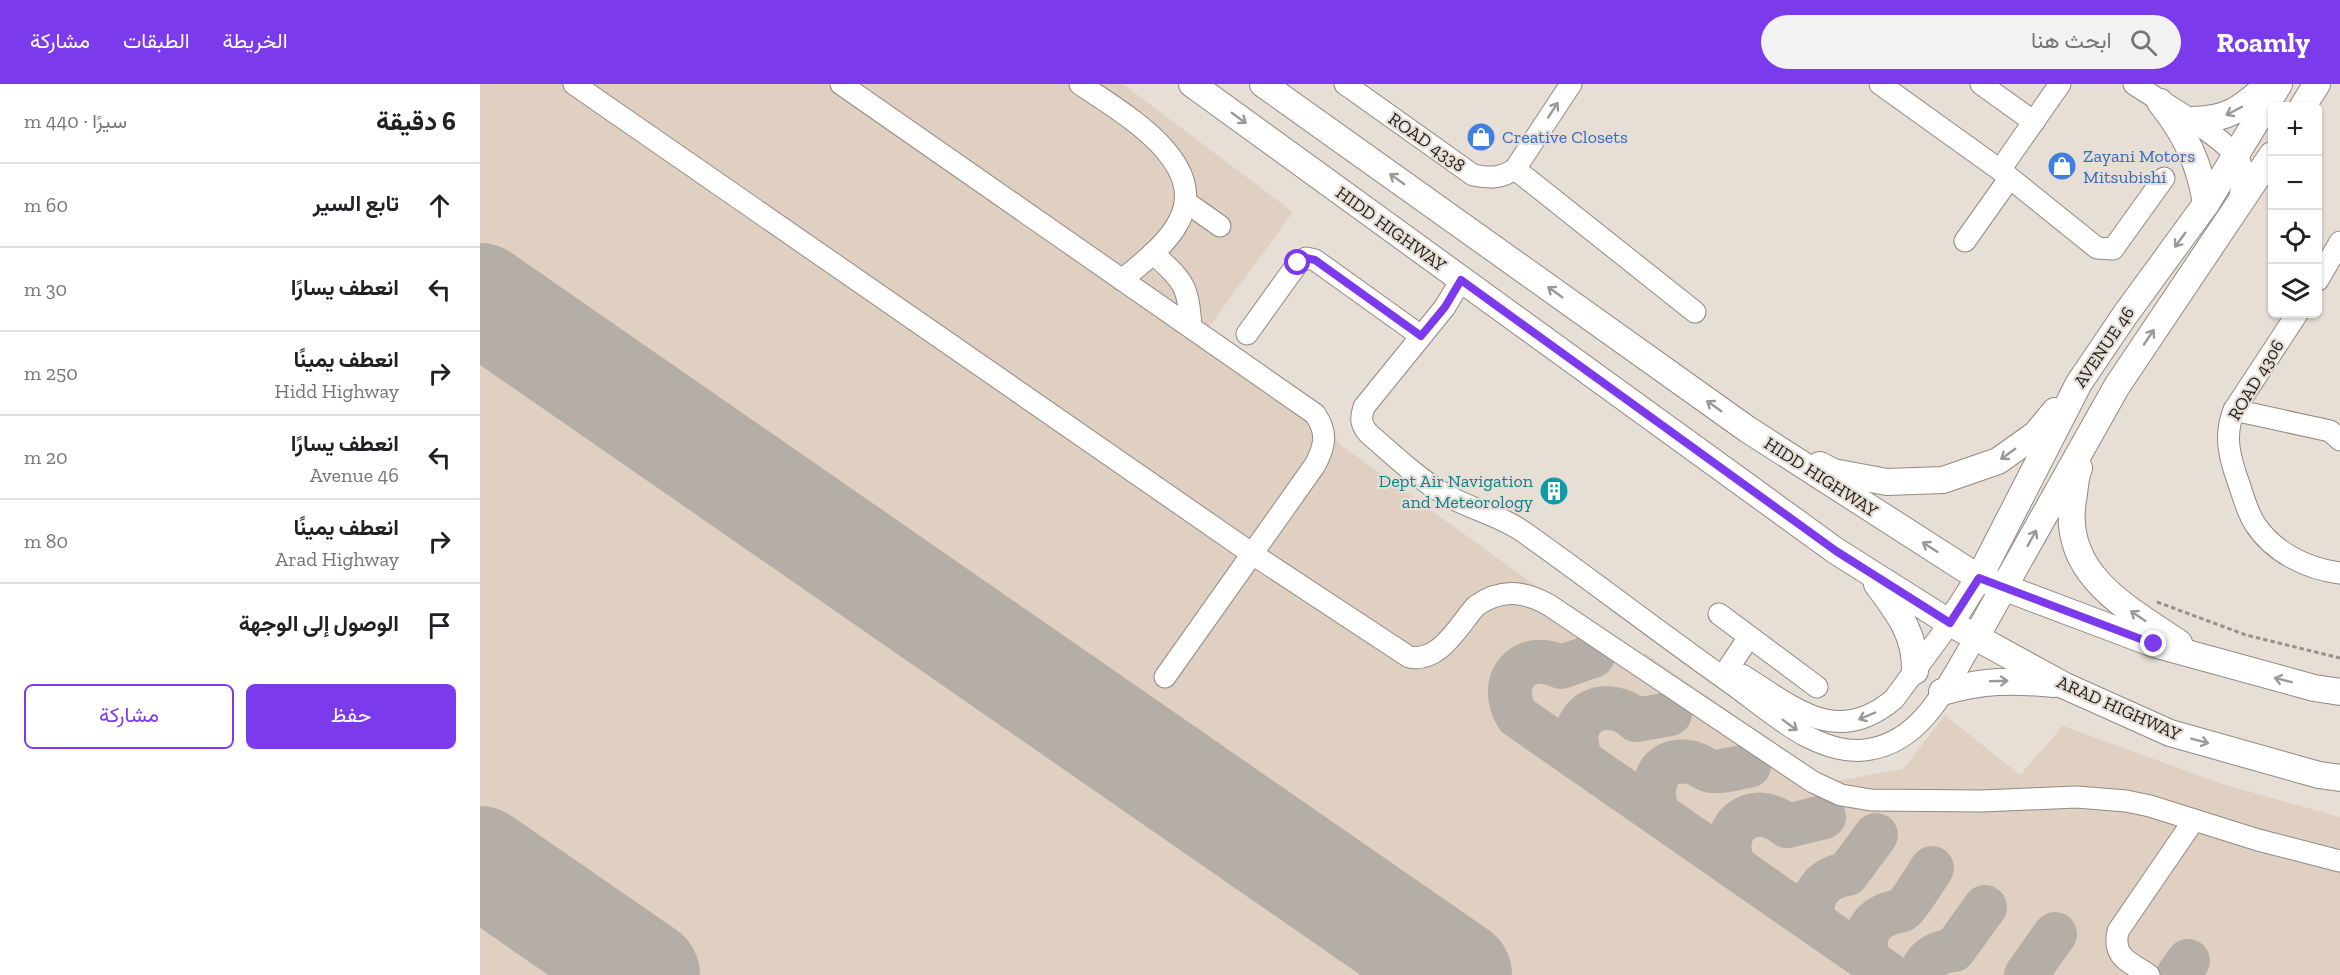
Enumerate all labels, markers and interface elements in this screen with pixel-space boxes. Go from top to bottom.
search box [1761,15,2181,69]
icon: search [2127,26,2160,59]
text: Roamly [2217,26,2310,59]
text: ابحث هنا [2031,27,2112,54]
text: مشاركة [30,28,90,53]
text: الطبقات [123,28,190,53]
text: الخريطة [223,28,288,53]
one-way arrow [1548,102,1560,119]
map controls [2268,102,2322,318]
button: + [2268,102,2322,156]
text: 6 دقيقة [376,105,456,137]
one-way arrow [2225,106,2243,118]
street label: ROAD 4338 [1384,107,1470,177]
text: سيرًا · 440 m [24,109,127,133]
one-way arrow [1231,112,1247,125]
shop icon: Creative Closets [1465,121,1497,153]
place label: Creative Closets [1502,126,1628,148]
place label: Zayani Motors Mitsubishi [2083,145,2195,188]
shop icon: Zayani Motors Mitsubishi [2046,150,2078,182]
button: − [2268,156,2322,210]
one-way arrow [1389,173,1405,185]
street label: HIDD HIGHWAY [1332,182,1450,276]
icon: ahead [423,189,456,222]
text: تابع السير [313,190,399,217]
text: 60 m [24,193,68,217]
button: locate [2268,210,2322,264]
one-way arrow [2174,231,2186,247]
route start [1284,249,1310,275]
button: layers [2268,264,2322,318]
icon: left [423,273,456,306]
text: انعطف يسارًا [291,274,399,301]
text: 30 m [24,277,67,301]
one-way arrow [1548,286,1564,298]
street label: AVENUE 46 [2069,302,2139,392]
one-way arrow [2143,329,2155,346]
street label: ROAD 4306 [2223,336,2289,424]
text: انعطف يمينًا [293,346,399,373]
icon: right [423,357,456,390]
text: 250 m [24,361,78,385]
text: Hidd Highway [275,379,399,403]
one-way arrow [1706,400,1723,412]
text: انعطف يسارًا [291,430,399,457]
street label: HIDD HIGHWAY [1760,432,1882,522]
icon: left [423,441,456,474]
text: 20 m [24,445,68,469]
one-way arrow [2001,448,2017,460]
text: Avenue 46 [310,463,399,487]
place label: Dept Air Navigation and Meteorology [1378,470,1534,513]
building icon: Dept Air Navigation and Meteorology [1538,475,1570,507]
text: انعطف يمينًا [293,514,399,541]
icon: right [423,525,456,558]
text: 80 m [24,529,68,553]
one-way arrow [2027,529,2038,547]
one-way arrow [1922,540,1939,552]
text: Arad Highway [275,547,399,571]
icon: arrive [423,609,456,642]
one-way arrow [2130,609,2147,622]
text: الوصول إلى الوجهة [239,610,399,637]
route end [2140,630,2166,656]
street label: ARAD HIGHWAY [2054,671,2184,745]
one-way arrow [2274,673,2293,685]
one-way arrow [1989,675,2009,687]
button: مشاركة [24,684,234,749]
button: حفظ [246,684,456,749]
one-way arrow [1859,710,1877,722]
one-way arrow [1782,719,1798,731]
one-way arrow [2190,736,2209,748]

